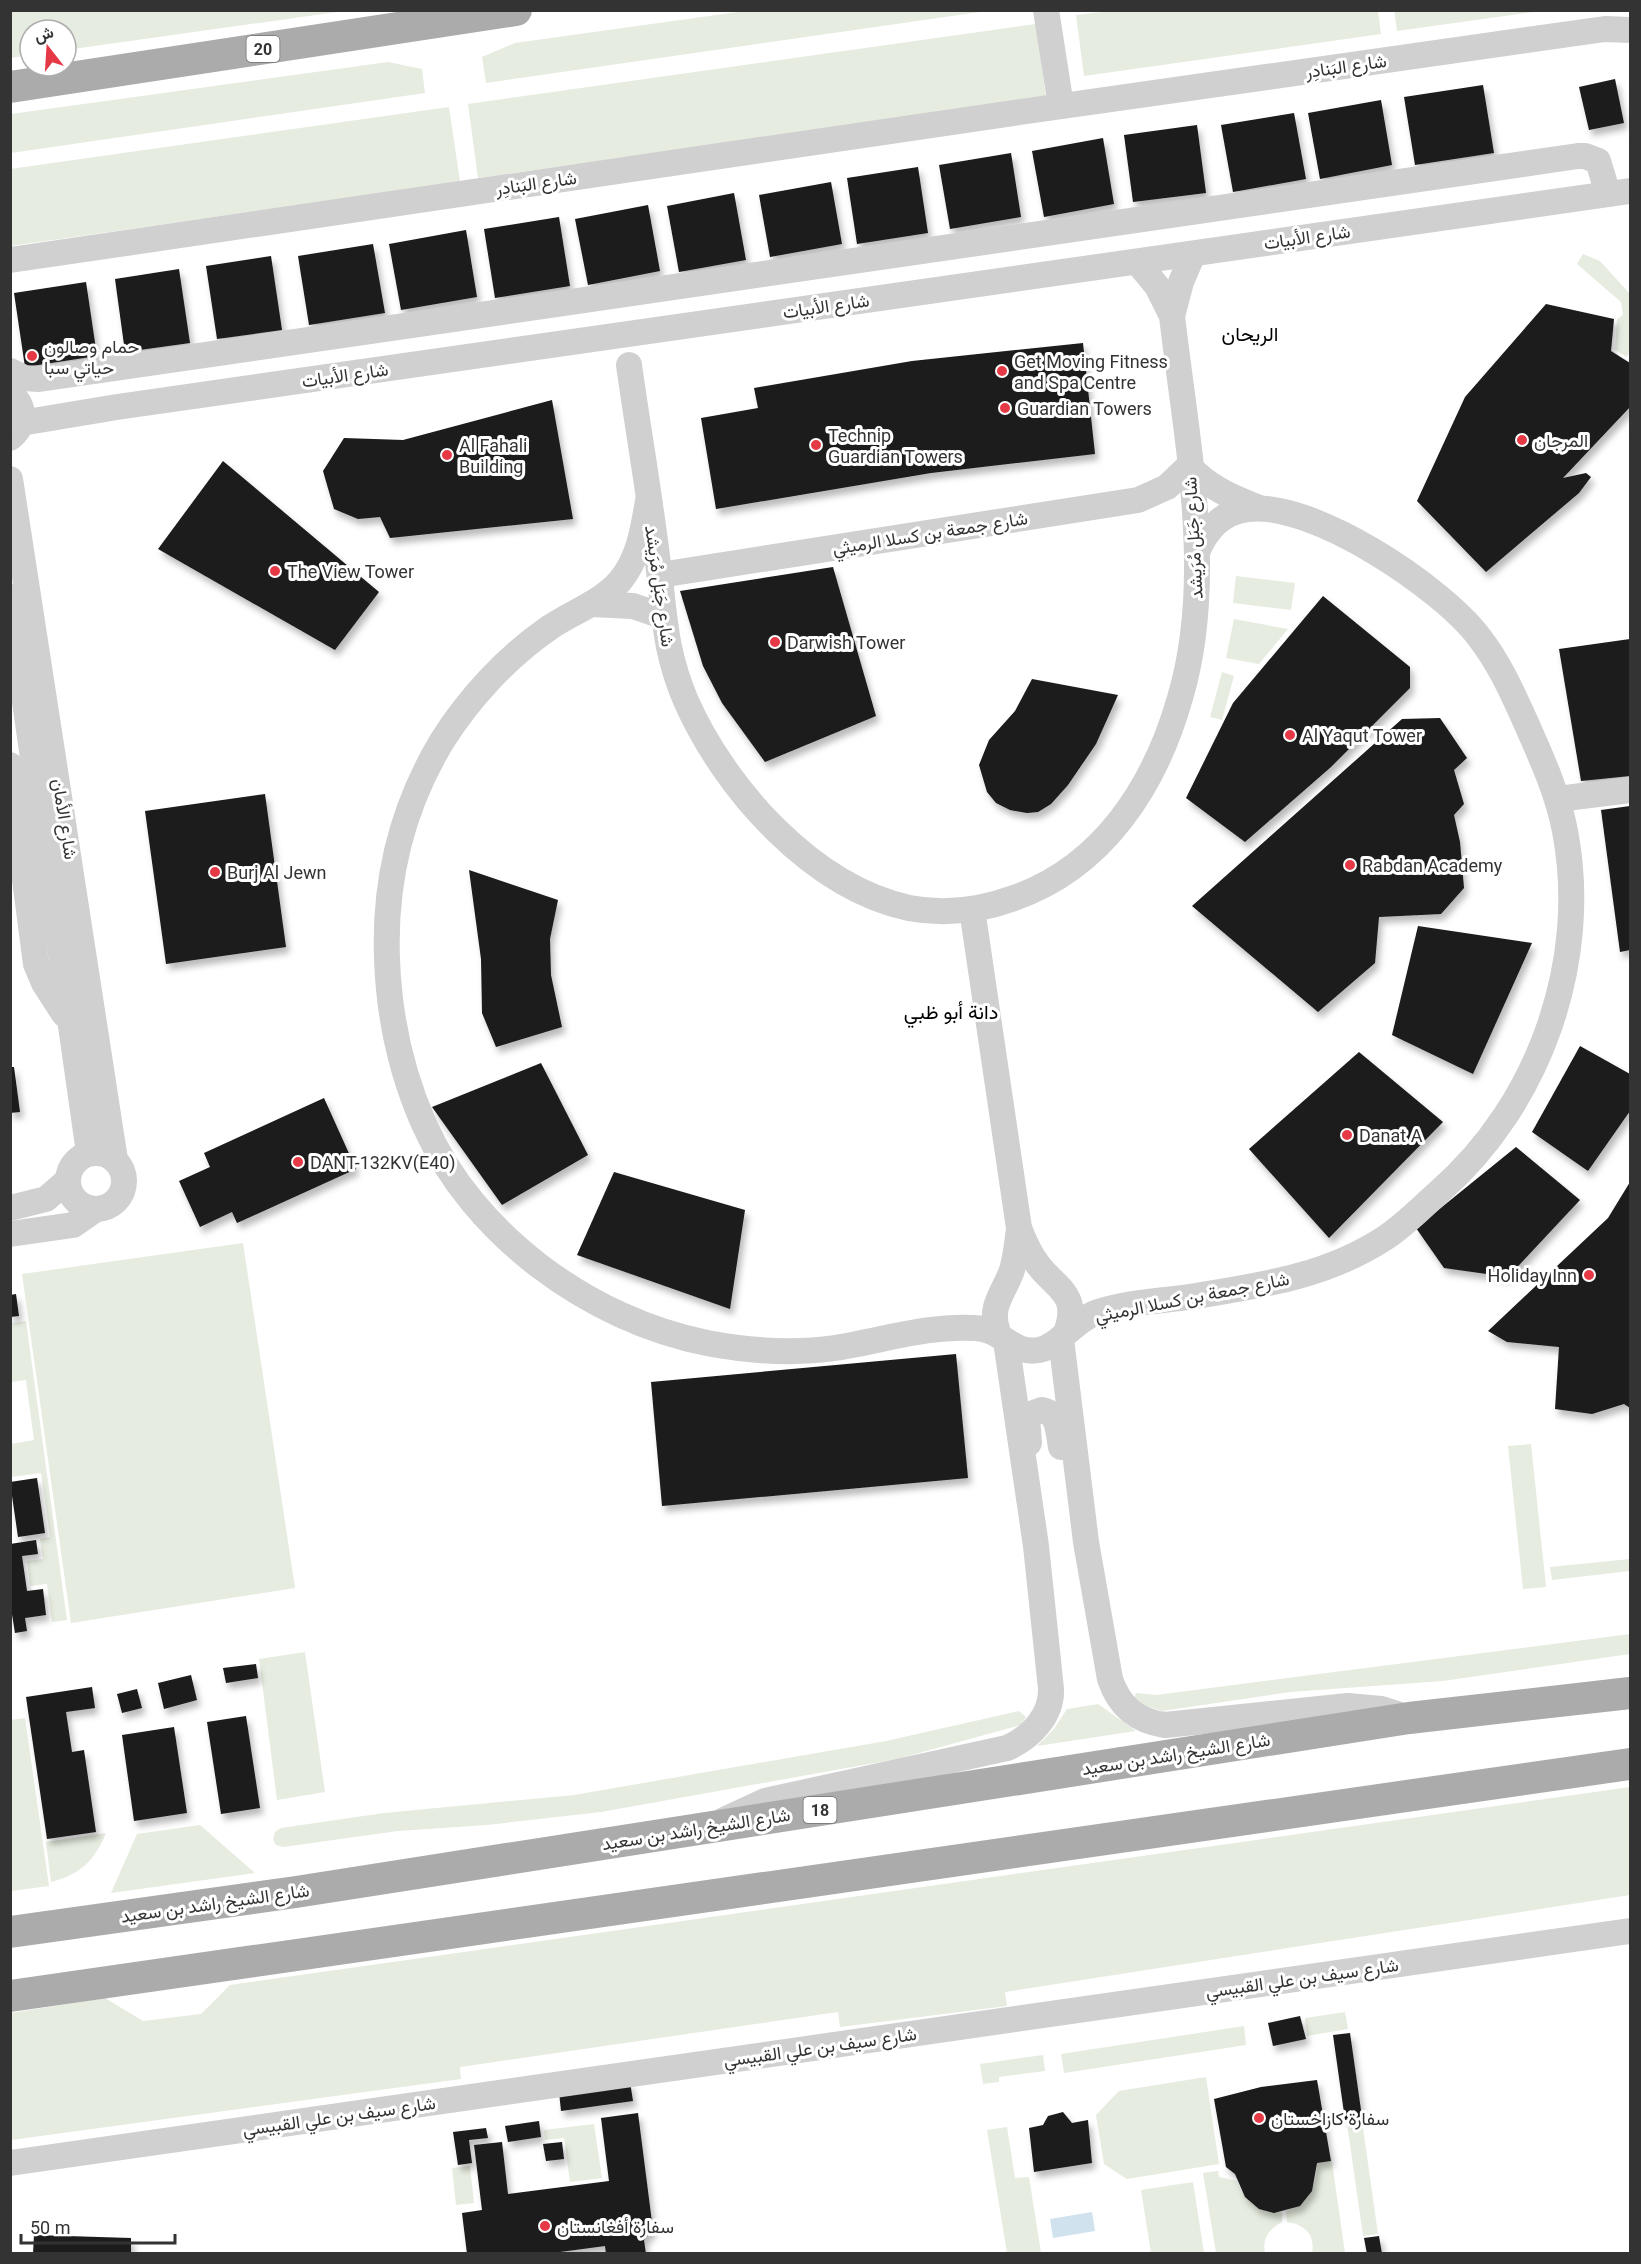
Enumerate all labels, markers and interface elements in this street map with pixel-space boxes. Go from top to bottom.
north arrow [18,18,78,78]
text: ش [32,22,56,46]
road number: 20 [246,36,280,62]
street label: شارع البَنادِر [1303,50,1388,84]
street label: شارع البَنادِر [493,167,578,201]
street label: شارع الأبيات [1262,221,1352,255]
street label: شارع الأبيات [781,290,871,324]
district label: الريحان [1222,322,1278,347]
place label: حمام وصالون حياتي سبا [44,336,139,383]
marker: حمام وصالون حياتي سبا [25,349,39,363]
place label: Get Moving Fitness and Spa Centre [1014,351,1168,393]
street label: شارع الأبيات [300,359,390,393]
marker: Get Moving Fitness and Spa Centre [995,364,1009,378]
place label: Guardian Towers [1017,398,1152,419]
marker: Guardian Towers [998,401,1012,415]
place label: Technip Guardian Towers [828,425,963,467]
place label: المرجان [1534,430,1588,452]
marker: المرجان [1515,433,1529,447]
place label: Al Fahali Building [459,435,527,477]
marker: Technip Guardian Towers [809,438,823,452]
marker: Al Fahali Building [440,448,454,462]
street label: شارع جَبَل مُرَيشد [1179,476,1209,600]
street label: شارع جمعة بن كسلا الرميثي [831,507,1030,564]
street label: شارع جَبَل مُرَيشد [639,524,679,648]
place label: The View Tower [287,561,414,582]
marker: The View Tower [268,564,282,578]
place label: Darwish Tower [787,632,905,653]
marker: Darwish Tower [768,635,782,649]
place label: Al Yaqut Tower [1302,725,1422,746]
marker: Al Yaqut Tower [1283,728,1297,742]
street label: شارع الأمان [46,777,82,861]
place label: Rabdan Academy [1362,855,1503,876]
marker: Rabdan Academy [1343,858,1357,872]
place label: Burj Al Jewn [227,862,327,883]
marker: Burj Al Jewn [208,865,222,879]
district label: دانة أبو ظبي [904,1000,998,1029]
place label: Danat A [1359,1125,1423,1146]
marker: Danat A [1340,1128,1354,1142]
place label: DANT-132KV(E40) [310,1152,456,1174]
marker: DANT-132KV(E40) [291,1155,305,1169]
place label: Holiday Inn [1488,1265,1577,1286]
street label: شارع جمعة بن كسلا الرميثي [1093,1268,1292,1331]
marker: Holiday Inn [1582,1268,1596,1282]
street label: شارع الشيخ راشد بن سعيد [1080,1729,1272,1781]
road number: 18 [804,1797,836,1823]
street label: شارع الشيخ راشد بن سعيد [600,1804,792,1856]
street label: شارع الشيخ راشد بن سعيد [119,1879,311,1929]
street label: شارع سيف بن علي القبيسي [1204,1954,1400,2007]
street label: شارع سيف بن علي القبيسي [722,2023,918,2076]
street label: شارع سيف بن علي القبيسي [241,2092,437,2145]
place label: سفارة كازاخستان [1271,2108,1389,2130]
marker: سفارة كازاخستان [1252,2111,1266,2125]
scale bar [21,2207,176,2245]
place label: سفارة أفغانستان [557,2216,674,2238]
text: 50 m [30,2217,70,2238]
marker: سفارة أفغانستان [538,2219,552,2233]

